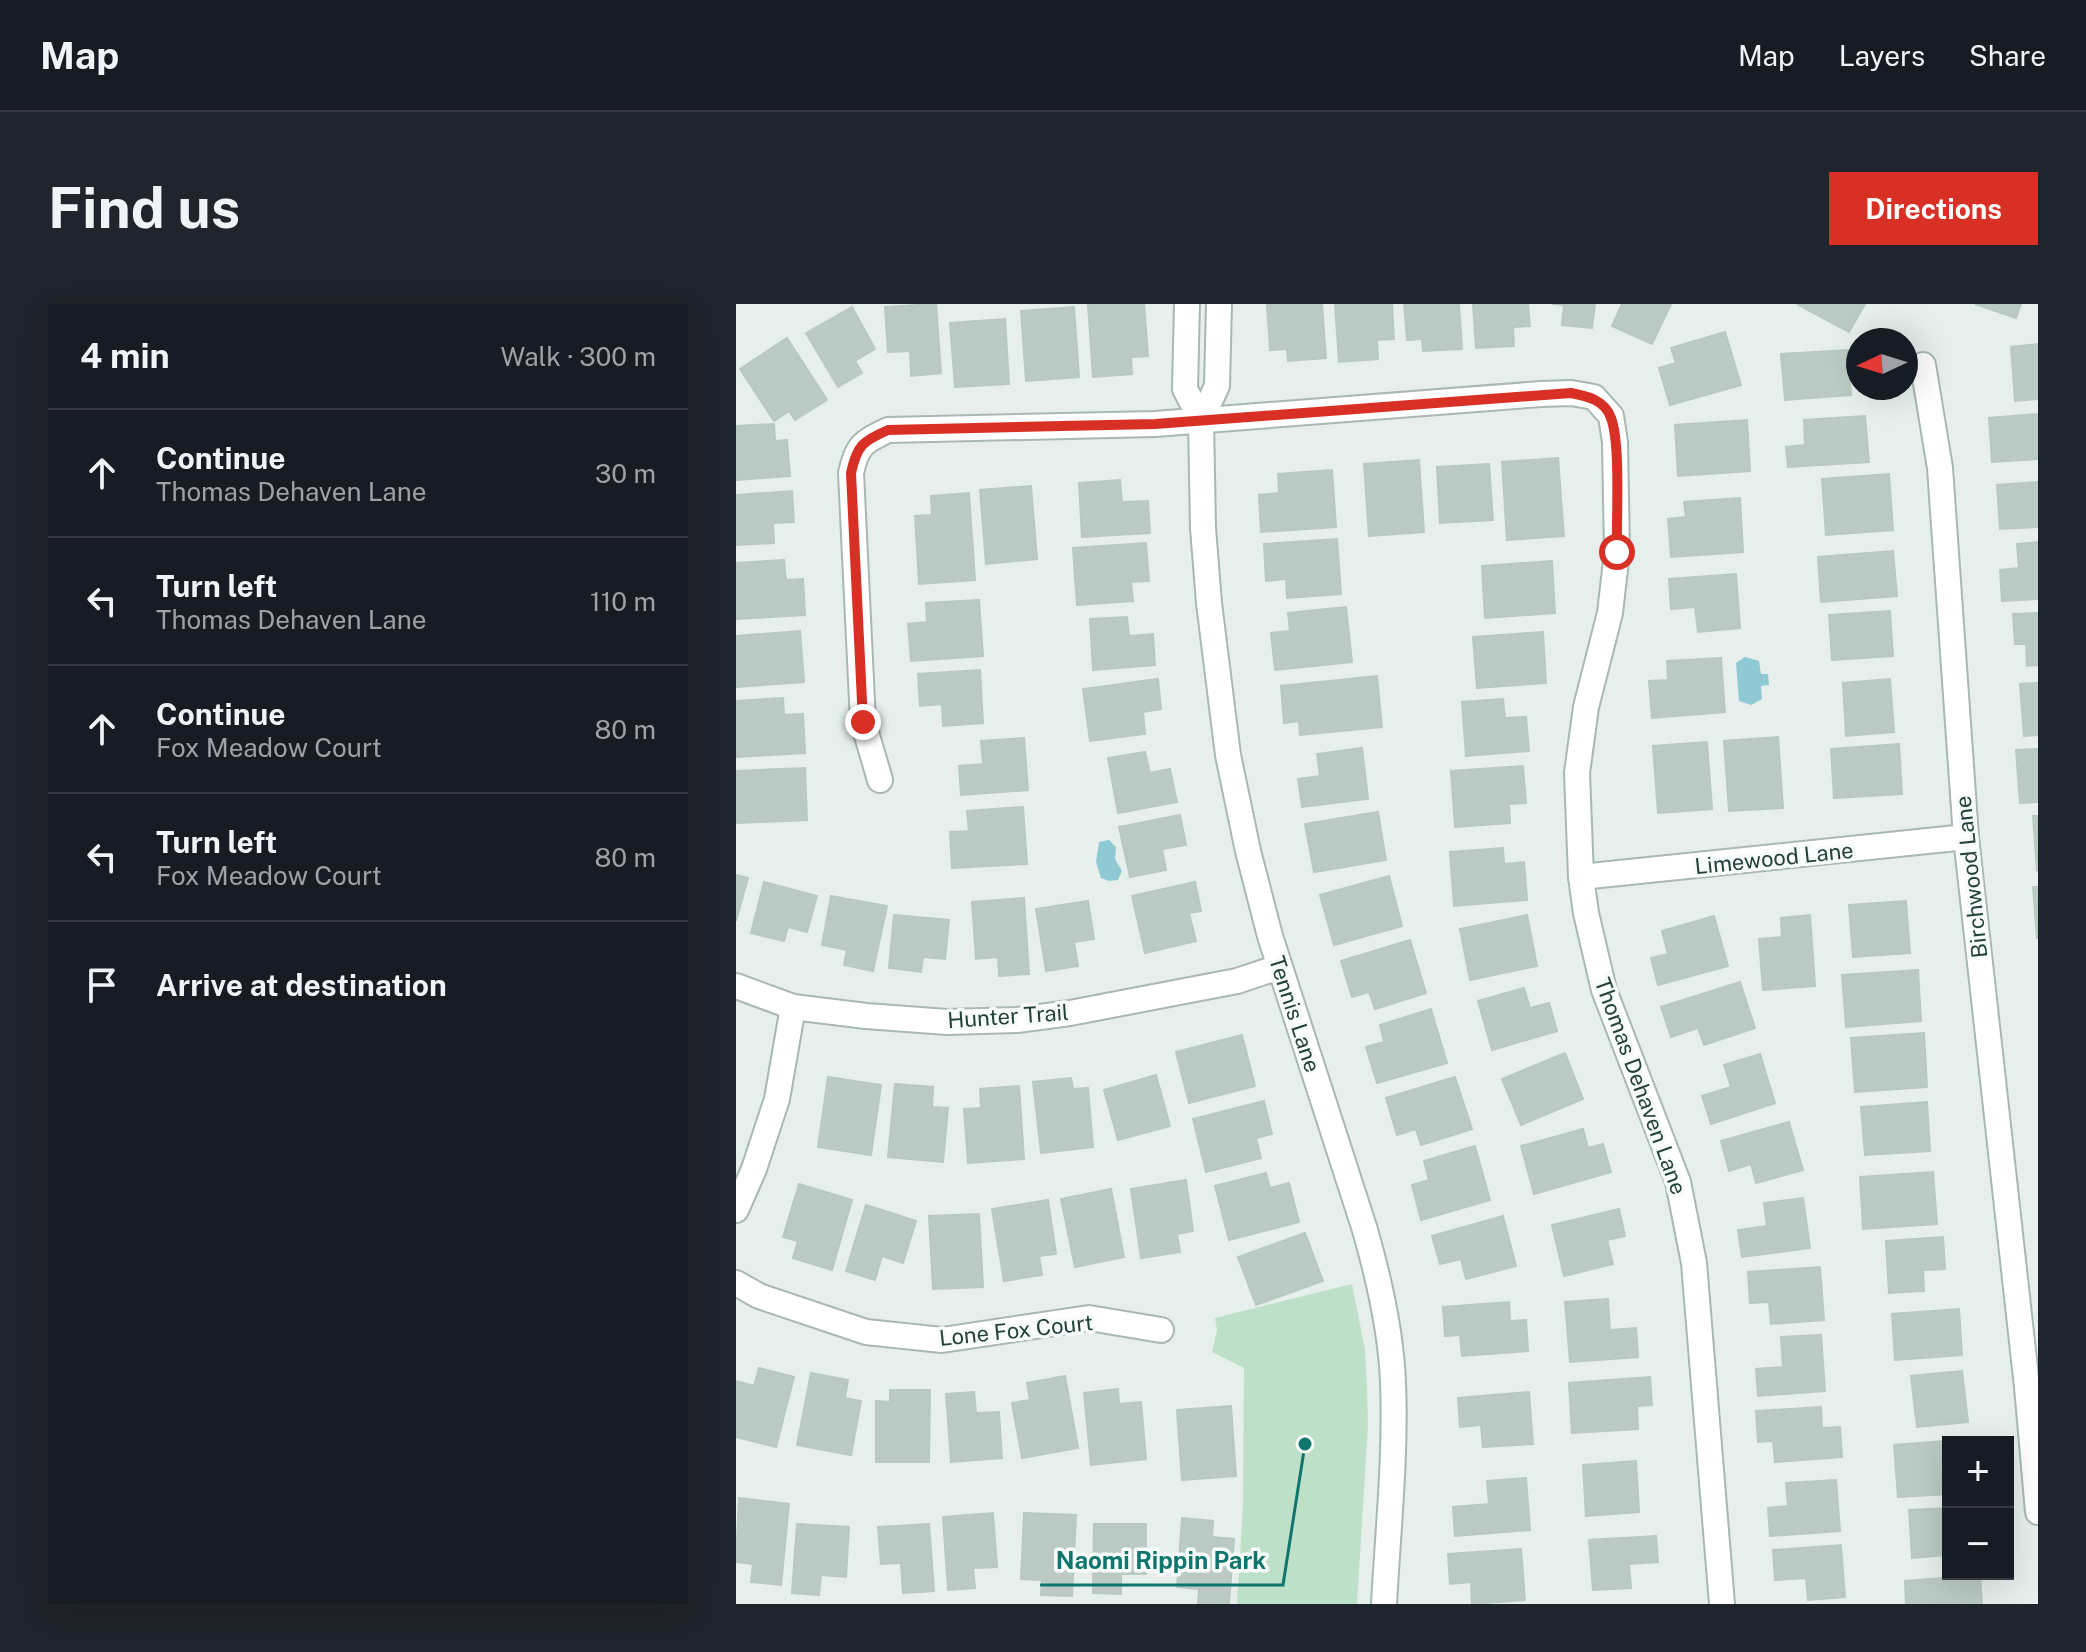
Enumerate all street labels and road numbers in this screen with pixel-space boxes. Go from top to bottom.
street label: Birchwood Lane [1950,795,1992,959]
street label: Limewood Lane [1693,837,1855,879]
street label: Tennis Lane [1264,952,1326,1076]
street label: Thomas Dehaven Lane [1590,974,1692,1198]
street label: Hunter Trail [946,999,1070,1033]
street label: Lone Fox Court [938,1309,1094,1351]

